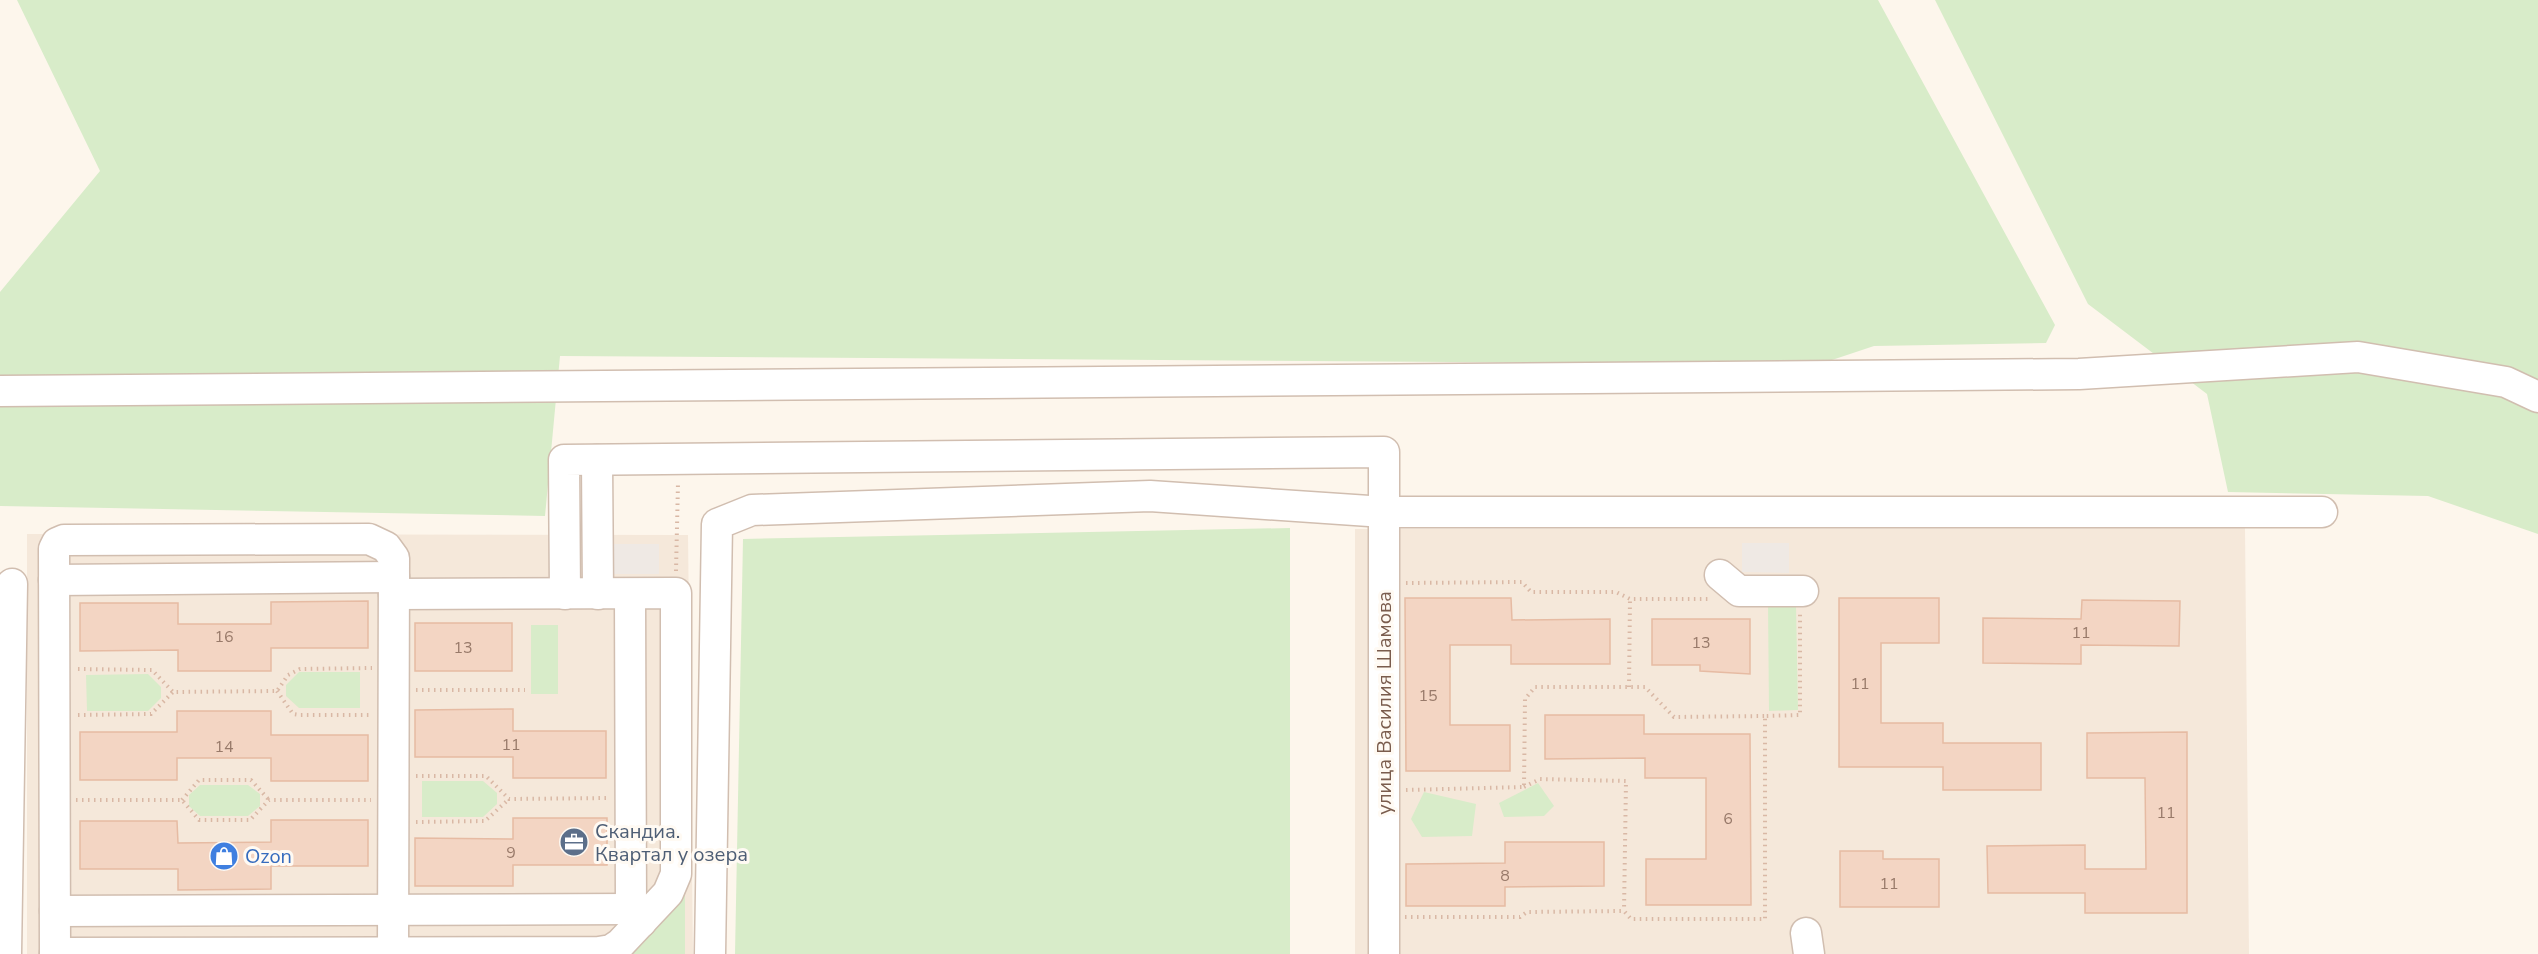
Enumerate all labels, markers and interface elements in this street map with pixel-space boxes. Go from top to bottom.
street label: улица Василия Шамова [1371,591,1398,815]
house number: 11 [2071,622,2091,644]
house number: 16 [214,626,234,648]
house number: 13 [1691,632,1711,654]
house number: 13 [453,637,473,659]
house number: 11 [1850,673,1870,695]
house number: 15 [1418,685,1438,707]
house number: 11 [501,734,521,756]
house number: 14 [214,736,234,758]
house number: 11 [2156,802,2176,824]
house number: 6 [1723,808,1733,830]
place label: Скандиа. Квартал у озера [595,818,748,868]
office icon: Скандиа. Квартал у озера [558,826,590,858]
shop icon: Ozon [208,840,240,872]
house number: 9 [506,842,516,864]
place label: Ozon [245,843,292,870]
house number: 8 [1500,865,1510,887]
house number: 11 [1879,873,1899,895]

